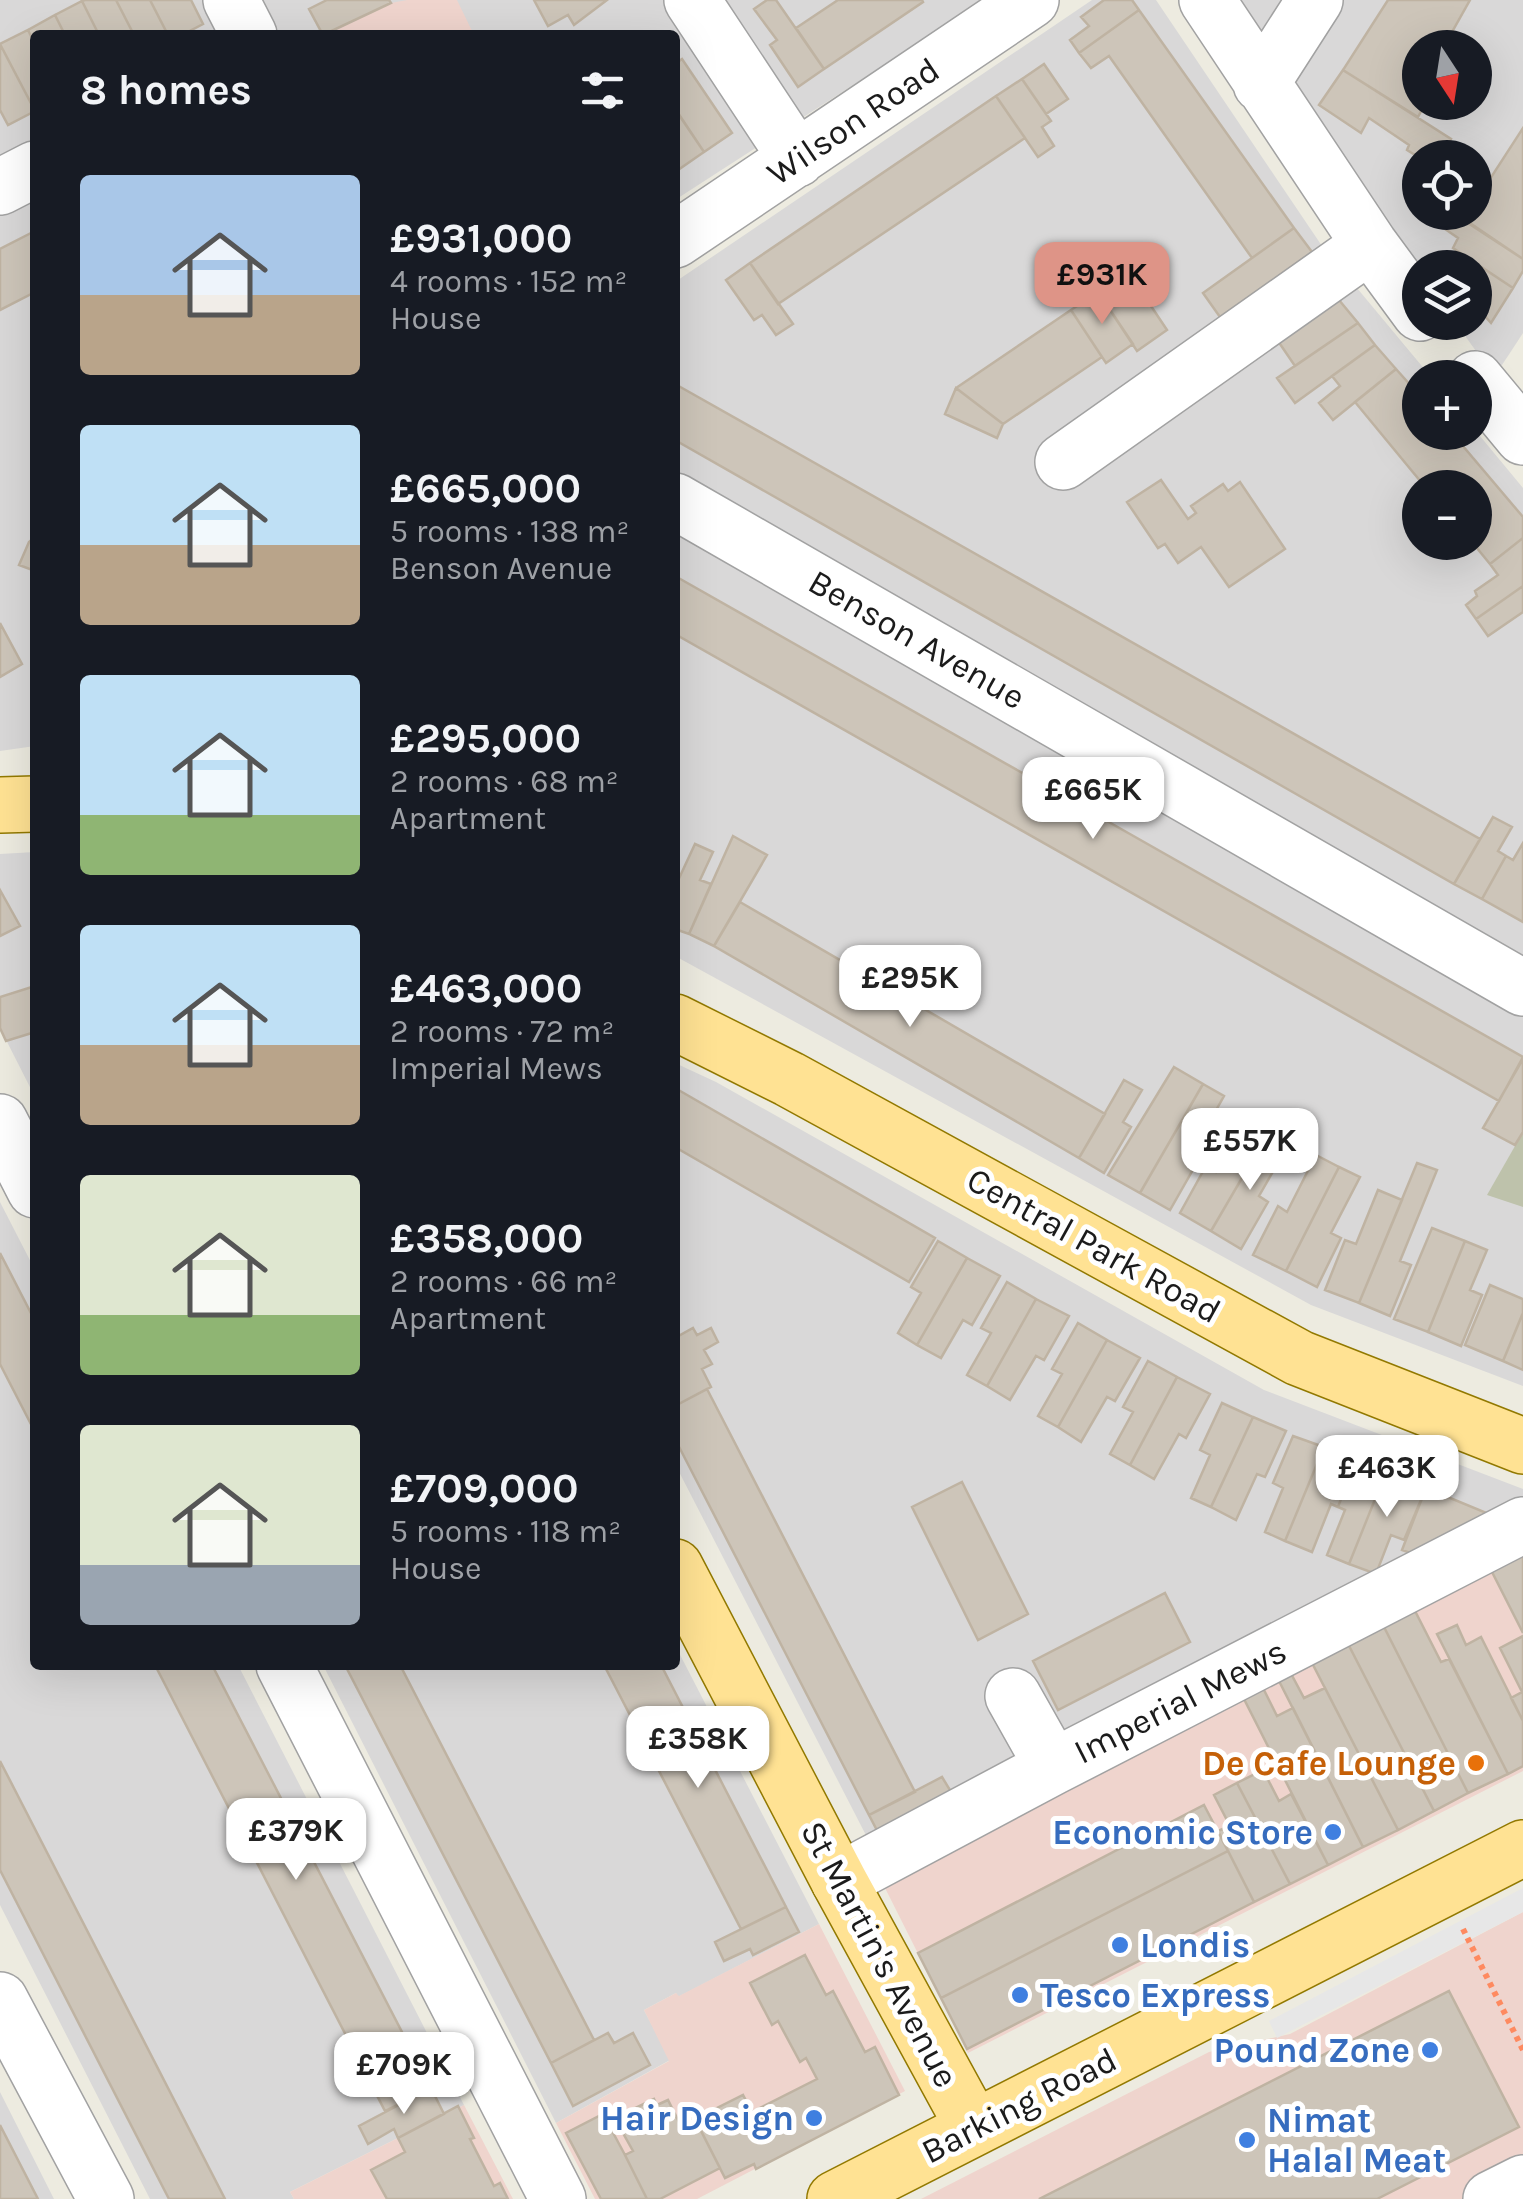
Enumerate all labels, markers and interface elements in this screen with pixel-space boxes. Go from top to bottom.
north arrow [1402,30,1492,120]
map controls [1402,30,1492,560]
street label: Wilson Road [759,49,947,194]
icon: filters [575,63,630,118]
text: 8 homes [80,65,252,115]
button: locate [1402,140,1492,230]
text: £931,000 [390,213,572,263]
icon: home [160,215,280,335]
pin: £931K [1032,242,1172,327]
button: layers [1402,250,1492,340]
text: £931K [1056,256,1148,293]
text: 4 rooms · 152 m² [390,263,627,300]
text: House [390,300,482,337]
button: + [1402,360,1492,450]
text: £665,000 [390,463,581,513]
icon: home [160,465,280,585]
button: − [1402,470,1492,560]
text: 5 rooms · 138 m² [390,513,629,550]
text: Benson Avenue [390,550,612,587]
street label: Benson Avenue [801,561,1032,718]
text: £295,000 [390,713,581,763]
icon: home [160,715,280,835]
pin: £665K [1023,757,1163,842]
text: 2 rooms · 68 m² [390,763,619,800]
text: £665K [1044,771,1142,808]
text: Apartment [390,800,546,837]
pin: £295K [840,945,980,1030]
text: £295K [861,959,959,996]
text: £463,000 [390,963,582,1013]
icon: home [160,965,280,1085]
text: 2 rooms · 72 m² [390,1013,614,1050]
text: Imperial Mews [390,1050,603,1087]
pin: £557K [1180,1108,1320,1193]
text: £557K [1203,1122,1297,1159]
street label: Central Park Road [960,1159,1228,1332]
text: £358,000 [390,1213,583,1263]
icon: home [160,1215,280,1335]
text: 2 rooms · 66 m² [390,1263,617,1300]
text: Apartment [390,1300,546,1337]
pin: £463K [1317,1435,1457,1520]
text: £463K [1338,1449,1436,1486]
text: £709,000 [390,1463,579,1513]
icon: home [160,1465,280,1585]
text: 5 rooms · 118 m² [390,1513,621,1550]
text: House [390,1550,482,1587]
street label: Imperial Mews [1067,1630,1293,1773]
pin: £358K [628,1706,768,1791]
text: £358K [648,1720,748,1757]
place label: De Cafe Lounge [1202,1743,1456,1785]
marker: De Cafe Lounge [1465,1752,1487,1774]
pin: £379K [226,1798,366,1883]
text: £379K [248,1812,344,1849]
place label: Economic Store [1052,1812,1313,1853]
street label: St Martin's Avenue [792,1814,967,2094]
marker: Economic Store [1322,1821,1344,1843]
place label: Londis [1140,1925,1250,1966]
marker: Londis [1109,1934,1131,1956]
place label: Tesco Express [1040,1975,1270,2016]
marker: Tesco Express [1009,1984,1031,2006]
place label: Pound Zone [1214,2030,1410,2071]
pin: £709K [334,2032,474,2117]
street label: Barking Road [915,2039,1124,2172]
marker: Pound Zone [1419,2039,1441,2061]
text: £709K [356,2046,452,2083]
place label: Hair Design [600,2098,794,2140]
place label: Nimat Halal Meat [1267,2100,1446,2181]
marker: Hair Design [803,2107,825,2129]
marker: Nimat Halal Meat [1236,2129,1258,2151]

